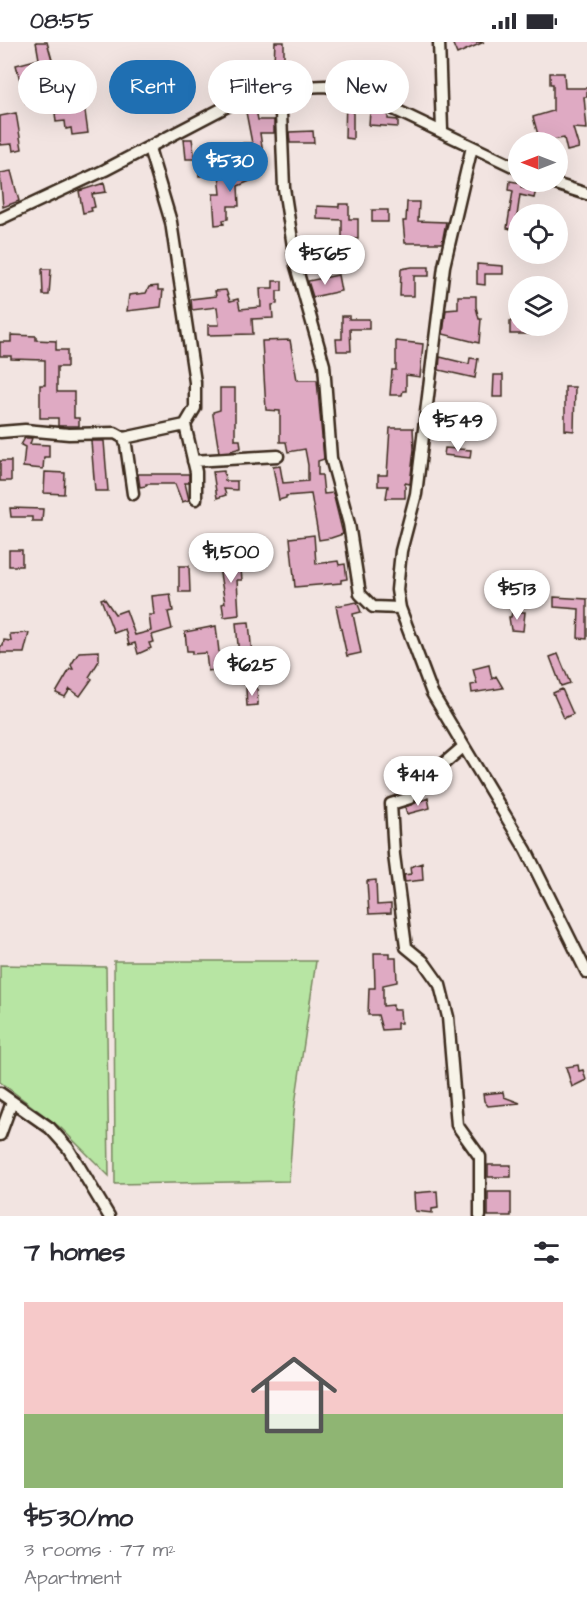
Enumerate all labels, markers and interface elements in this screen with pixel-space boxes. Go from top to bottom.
text: 08:55 [30,6,93,37]
chip: Buy [18,60,97,114]
chip: Rent [109,60,196,114]
chip: Filters [208,60,313,114]
chip: New [325,60,409,114]
north arrow [508,132,568,192]
map controls [508,132,568,336]
pin: $530 [194,142,266,193]
text: $530 [206,147,254,175]
button: locate [508,204,568,264]
pin: $565 [289,235,361,286]
text: $565 [299,240,351,268]
button: layers [508,276,568,336]
pin: $549 [422,402,494,453]
text: $549 [433,407,483,435]
pin: $1,500 [182,533,280,584]
text: $1,500 [203,538,259,566]
pin: $513 [481,570,553,621]
text: $513 [498,575,536,603]
pin: $625 [216,646,288,697]
text: $625 [227,651,277,679]
pin: $414 [382,756,454,807]
text: $414 [398,761,438,789]
text: 7 homes [24,1234,125,1270]
icon: filters [530,1236,563,1269]
icon: home [240,1341,348,1449]
text: $530/mo [24,1500,133,1536]
text: 3 rooms · 77 m² [24,1536,176,1564]
text: Apartment [24,1564,122,1592]

